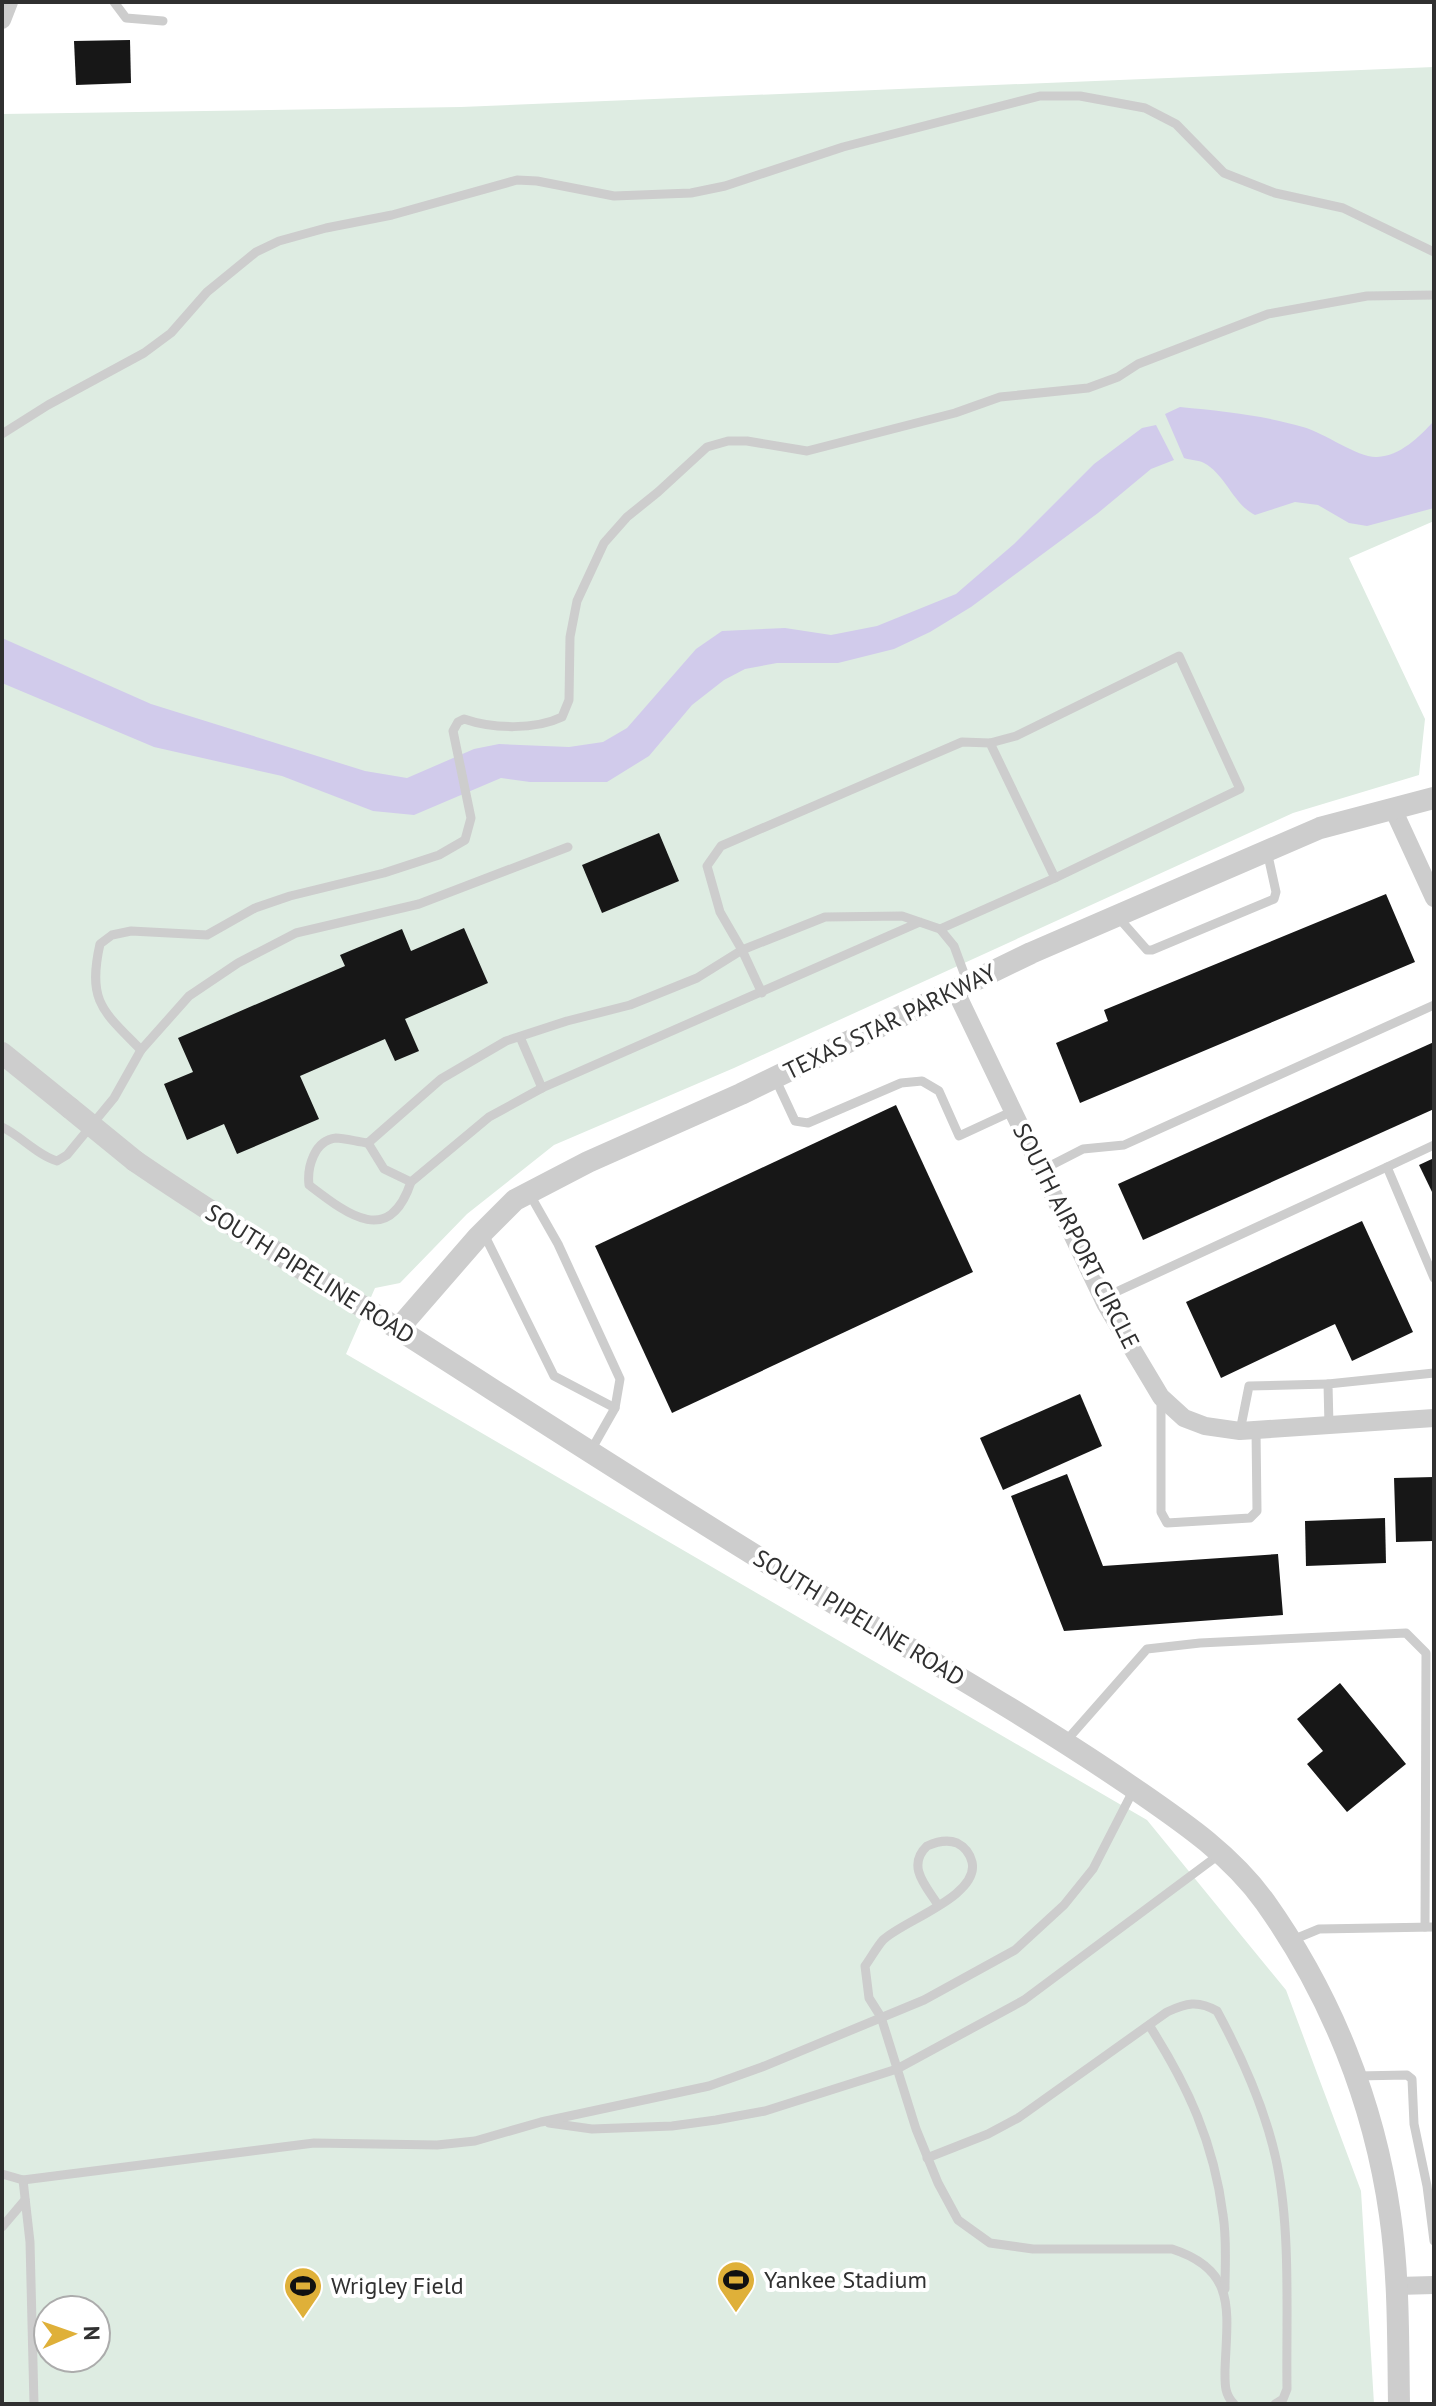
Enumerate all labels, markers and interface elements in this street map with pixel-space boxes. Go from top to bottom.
street label: TEXAS STAR PARKWAY [778,956,1002,1086]
street label: SOUTH AIRPORT CIRCLE [1006,1118,1147,1354]
street label: SOUTH PIPELINE ROAD [200,1197,421,1351]
street label: SOUTH PIPELINE ROAD [748,1542,971,1693]
sports icon: Yankee Stadium [715,2259,757,2314]
place label: Yankee Stadium [764,2264,927,2295]
sports icon: Wrigley Field [282,2265,324,2320]
place label: Wrigley Field [331,2270,464,2301]
north arrow [32,2294,112,2374]
text: N [78,2326,106,2341]

